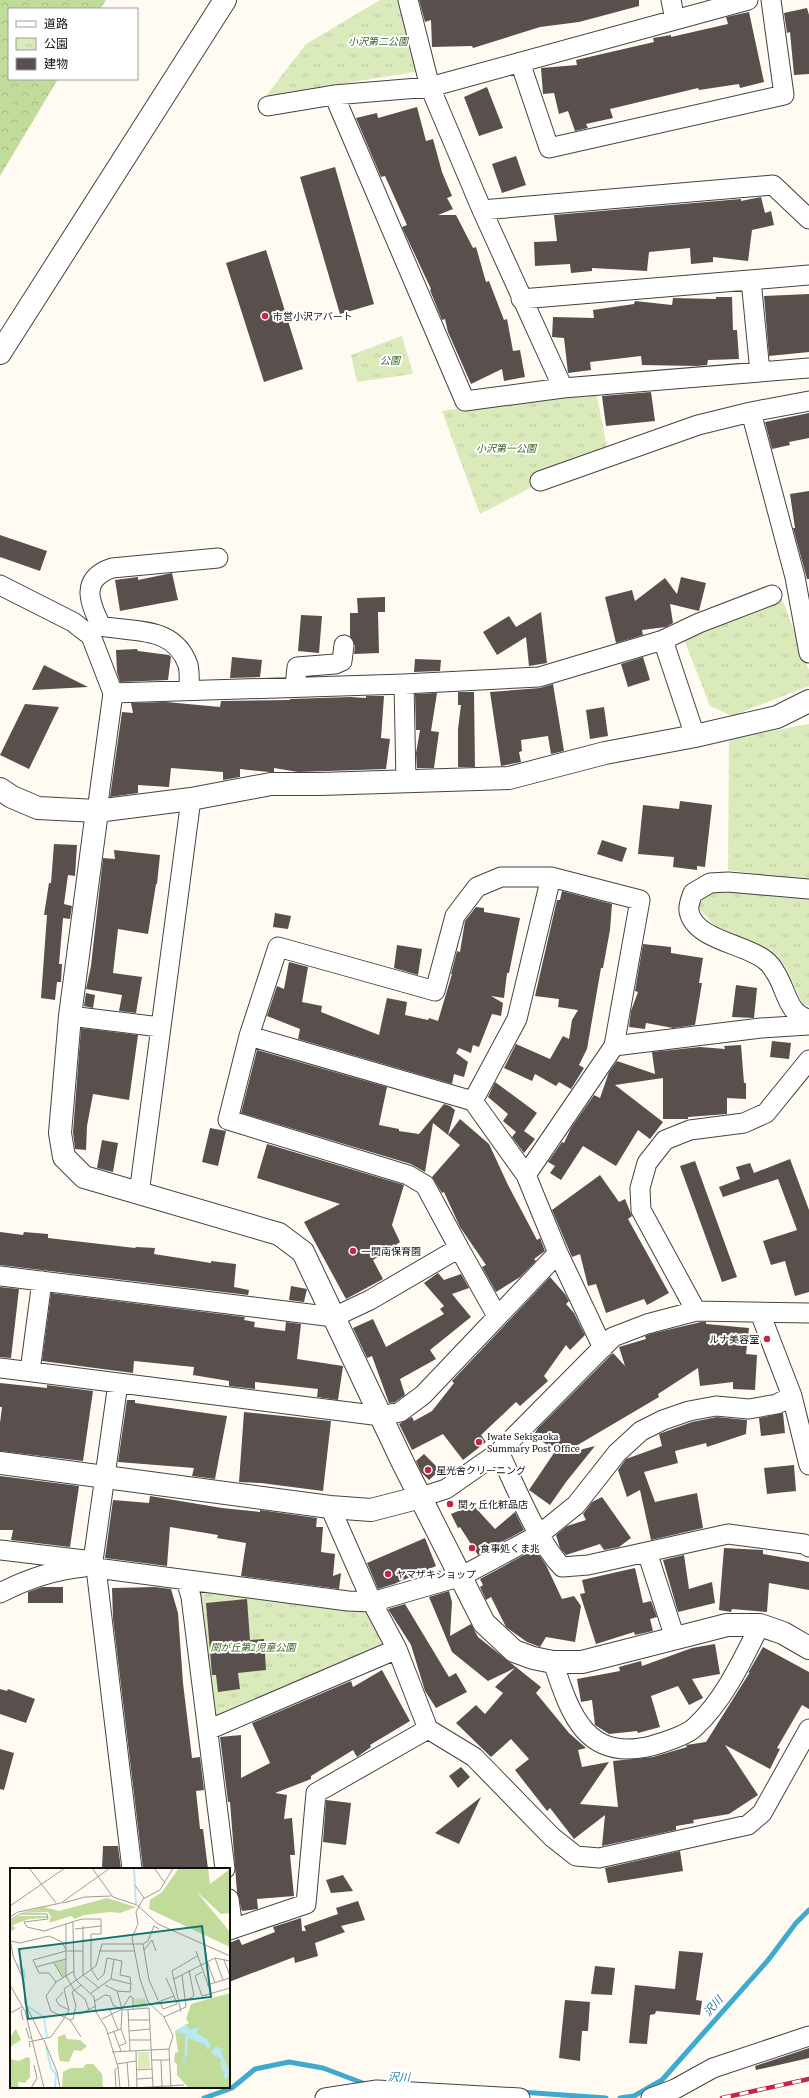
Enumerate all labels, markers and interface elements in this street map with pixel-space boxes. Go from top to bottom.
legend [8,8,138,80]
text: 道路 [44,16,68,31]
park label: 小沢第二公園 [348,35,410,48]
text: 公園 [44,36,68,51]
text: 建物 [44,56,68,71]
place label: 市営小沢アパート [273,310,353,323]
marker: 市営小沢アパート [260,311,270,321]
park label: 公園 [380,354,402,367]
park label: 小沢第一公園 [476,442,538,455]
place label: 一関南保育園 [361,1245,421,1258]
marker: 一関南保育園 [348,1246,358,1256]
place label: ルナ美容室 [709,1333,759,1346]
marker: ルナ美容室 [762,1334,772,1344]
place label: Iwate Sekigaoka Summary Post Office [487,1430,580,1455]
marker: Iwate Sekigaoka Summary Post Office [474,1437,484,1447]
place label: 星光舎クリーニング [436,1464,526,1477]
marker: 星光舎クリーニング [423,1465,433,1475]
place label: 関ヶ丘化粧品店 [458,1498,528,1511]
marker: 関ヶ丘化粧品店 [445,1499,455,1509]
place label: 食事処くま兆 [480,1542,540,1555]
marker: 食事処くま兆 [467,1543,477,1553]
place label: ヤマザキショップ [396,1568,476,1581]
marker: ヤマザキショップ [383,1569,393,1579]
park label: 関が丘第2児童公園 [210,1641,298,1654]
inset map [10,1868,230,2088]
water label: 沢川 [701,1992,726,2019]
water label: 沢川 [388,2070,411,2084]

